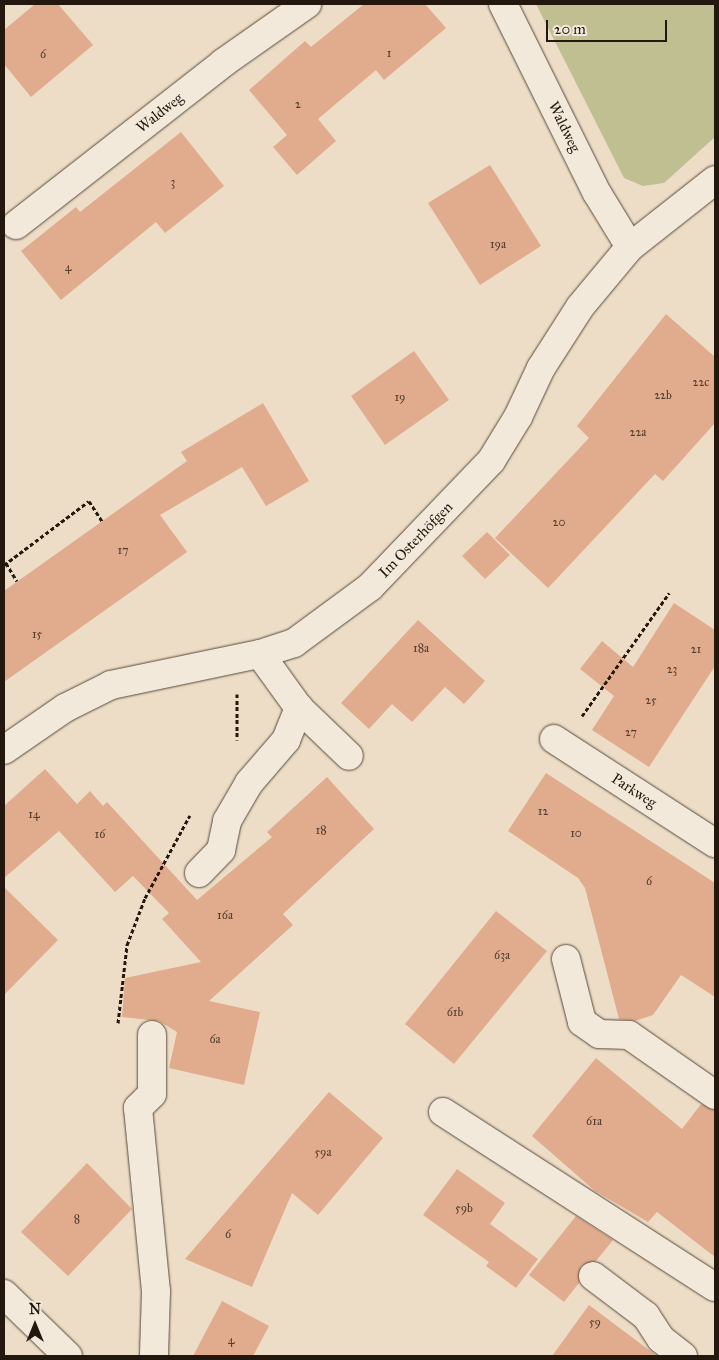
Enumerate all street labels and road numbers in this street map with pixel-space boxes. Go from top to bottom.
street label: Waldweg [133,89,187,137]
street label: Waldweg [544,99,584,155]
street label: Im Osterhöfgen [375,498,457,582]
street label: Parkweg [608,770,660,812]

